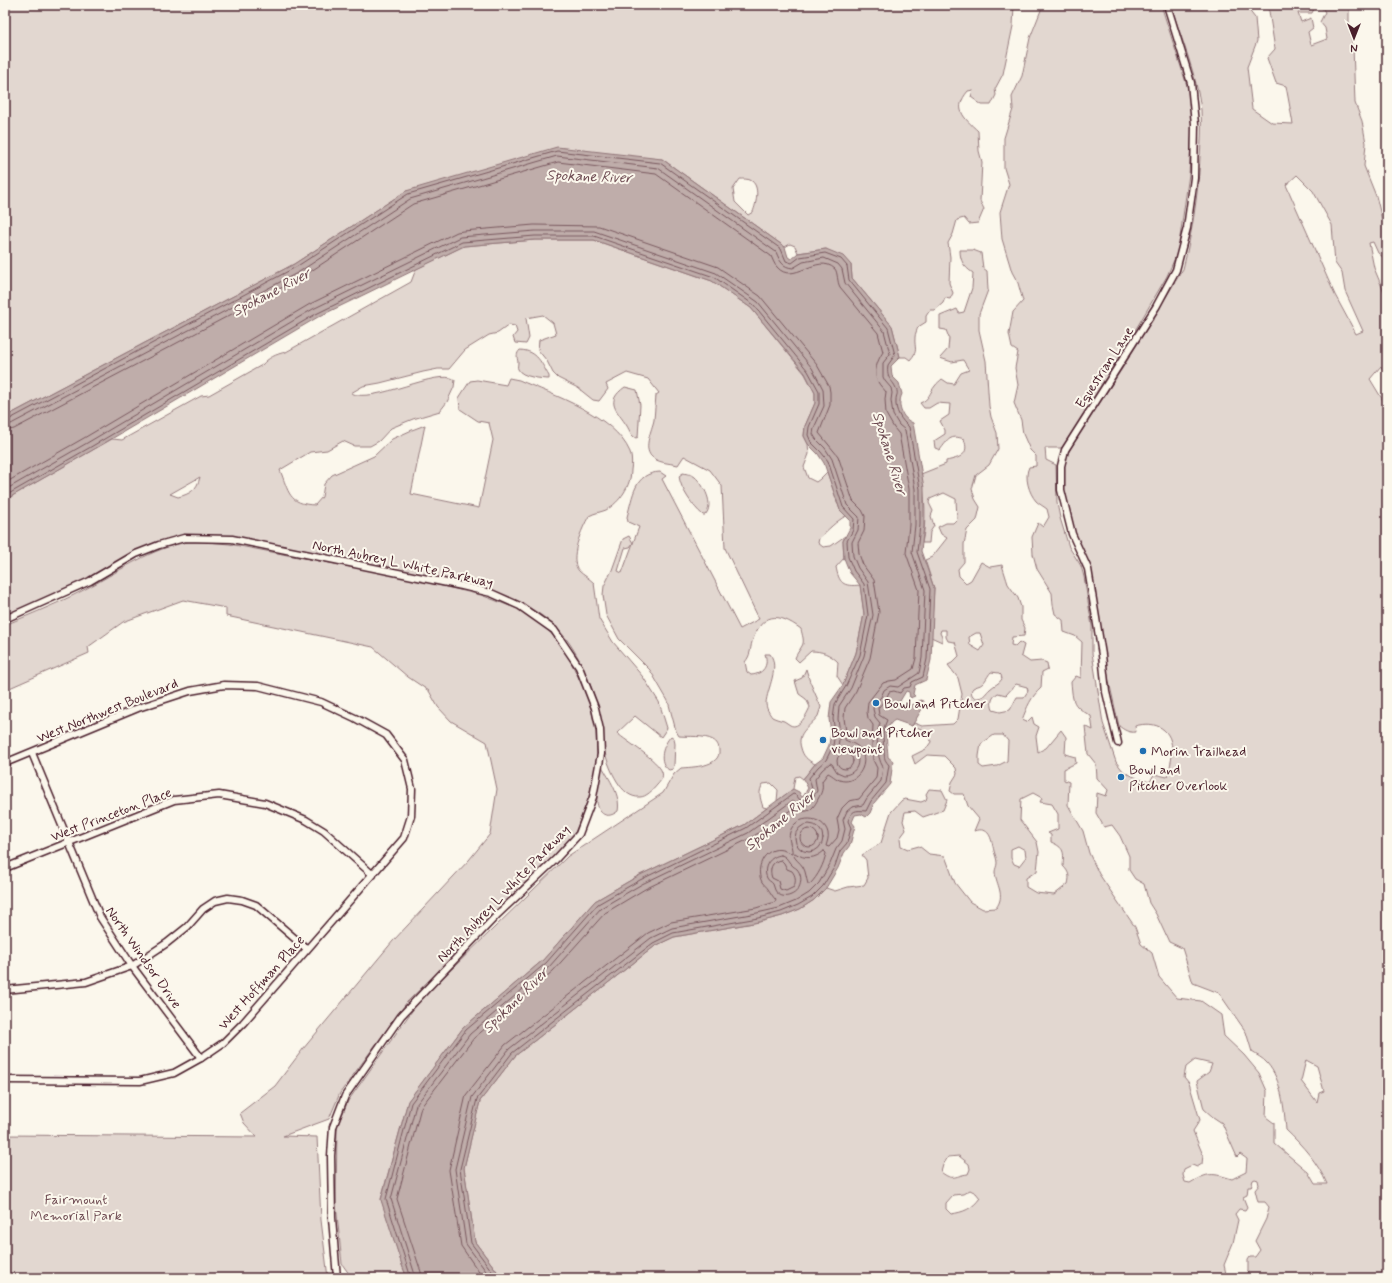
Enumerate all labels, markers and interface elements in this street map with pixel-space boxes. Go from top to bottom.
north arrow [1334,18,1374,58]
text: N [1350,40,1358,54]
water label: Spokane River [546,166,634,189]
water label: Spokane River [229,263,316,322]
street label: Equestrian Lane [1072,323,1138,412]
water label: Spokane River [867,409,912,499]
street label: North Aubrey L White Parkway [311,536,495,592]
street label: West Northwest Boulevard [34,674,181,747]
place label: Bowl and Pitcher [884,695,986,713]
marker: Bowl and Pitcher [871,698,881,708]
place label: Bowl and Pitcher viewpoint [831,724,933,758]
marker: Bowl and Pitcher viewpoint [818,735,828,745]
place label: Morin Trailhead [1151,743,1246,761]
marker: Morin Trailhead [1138,746,1148,756]
place label: Bowl and Pitcher Overlook [1129,761,1227,795]
marker: Bowl and Pitcher Overlook [1116,772,1126,782]
street label: West Princeton Place [48,784,174,846]
water label: Spokane River [741,785,822,856]
street label: North Aubrey L White Parkway [433,821,574,966]
street label: North Windsor Drive [101,903,185,1012]
street label: West Hoffman Place [214,932,309,1034]
water label: Spokane River [478,962,554,1038]
park label: Fairmount Memorial Park [30,1191,122,1225]

